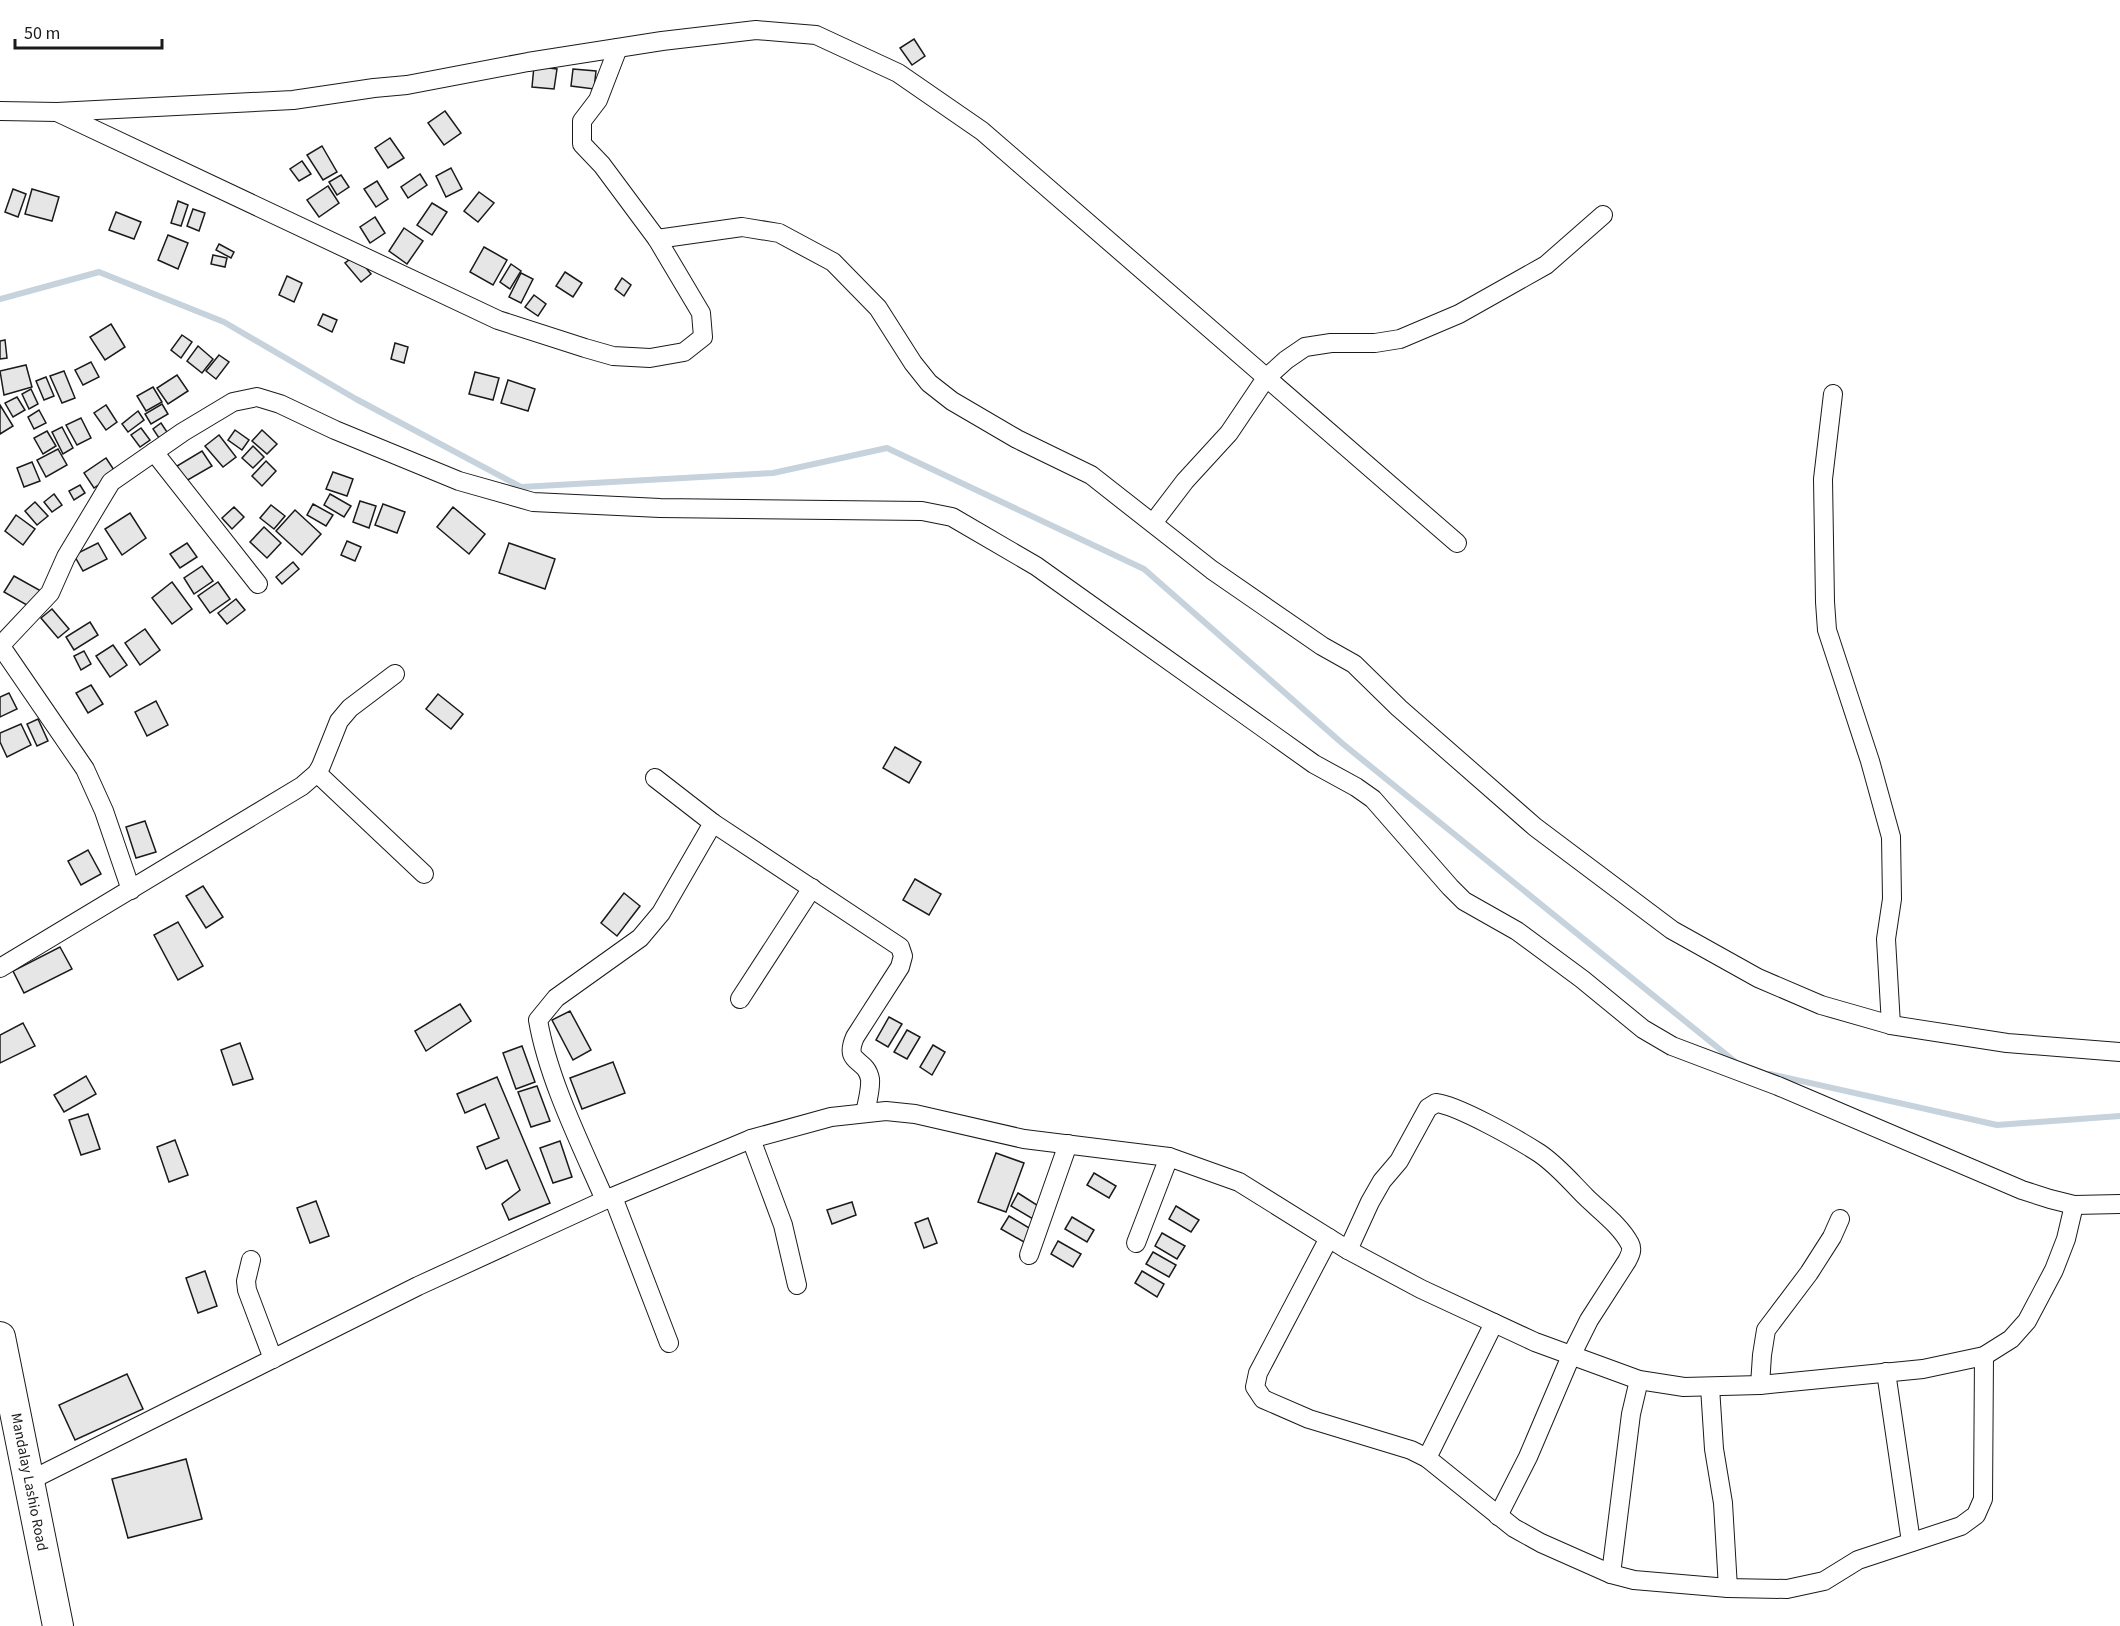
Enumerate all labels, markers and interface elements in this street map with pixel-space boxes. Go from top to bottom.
scale bar [15,12,162,50]
text: 50 m [24,21,60,46]
street label: Mandalay Lashio Road [5,1411,53,1553]

